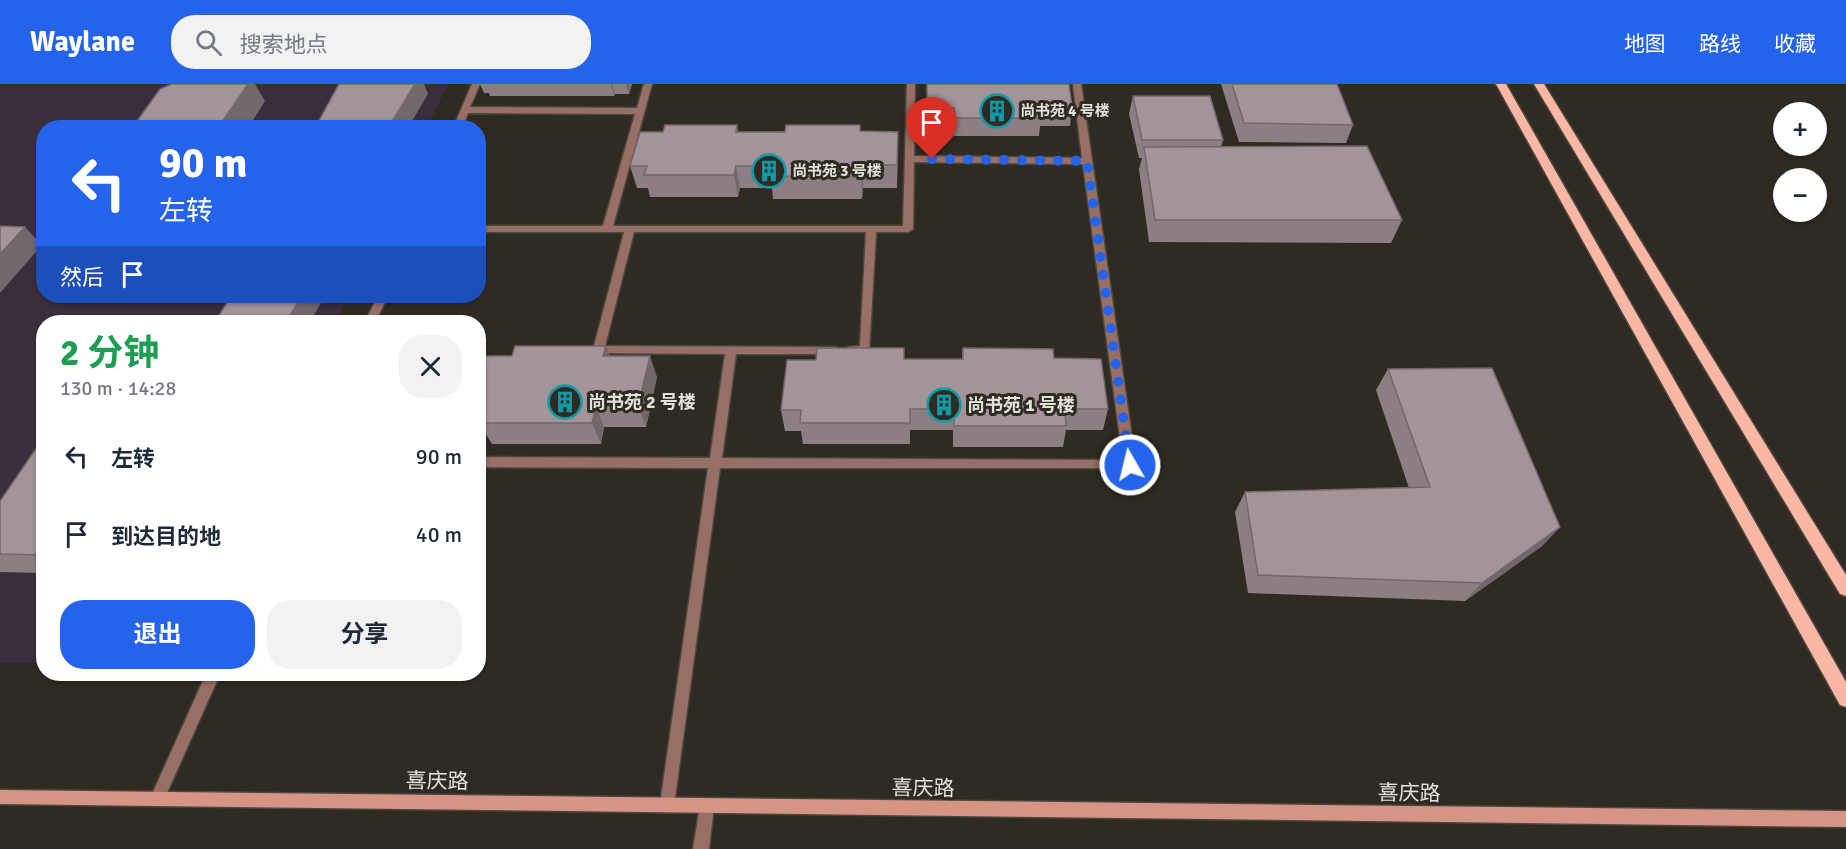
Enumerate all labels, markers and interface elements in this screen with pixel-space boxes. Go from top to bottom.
search box [171,15,591,69]
text: Waylane [30,25,135,59]
icon: search [192,26,225,59]
text: 搜索地点 [240,31,328,58]
text: 地图 [1624,31,1666,57]
text: 路线 [1699,31,1741,57]
text: 收藏 [1774,31,1816,57]
building icon: 尚书苑 4 号楼 [979,93,1015,129]
pin [906,97,957,159]
place label: 尚书苑 4 号楼 [1020,102,1110,120]
map controls [1773,102,1827,222]
button: + [1773,102,1827,156]
icon: arrive [915,106,948,139]
text: 90 m [159,138,248,189]
icon: left [60,144,138,222]
building icon: 尚书苑 3 号楼 [751,153,787,189]
place label: 尚书苑 3 号楼 [792,162,882,180]
button: − [1773,168,1827,222]
text: 左转 [159,195,213,228]
icon: arrive [116,258,149,291]
text: 然后 [60,264,104,291]
text: 2 分钟 [60,331,159,376]
button: close [399,335,462,398]
text: 130 m · 14:28 [60,376,176,401]
building icon: 尚书苑 2 号楼 [547,384,583,420]
building icon: 尚书苑 1 号楼 [926,387,962,423]
place label: 尚书苑 2 号楼 [588,391,696,413]
place label: 尚书苑 1 号楼 [967,394,1075,416]
position arrow [1098,433,1162,497]
icon: left [60,440,93,473]
text: 90 m [416,443,462,470]
text: 左转 [111,445,155,472]
icon: arrive [60,518,93,551]
text: 40 m [416,521,462,548]
text: 到达目的地 [111,523,221,550]
button: 退出 [60,600,255,669]
button: 分享 [267,600,462,669]
street label: 喜庆路 [405,767,469,795]
street label: 喜庆路 [891,774,955,802]
street label: 喜庆路 [1377,779,1441,807]

